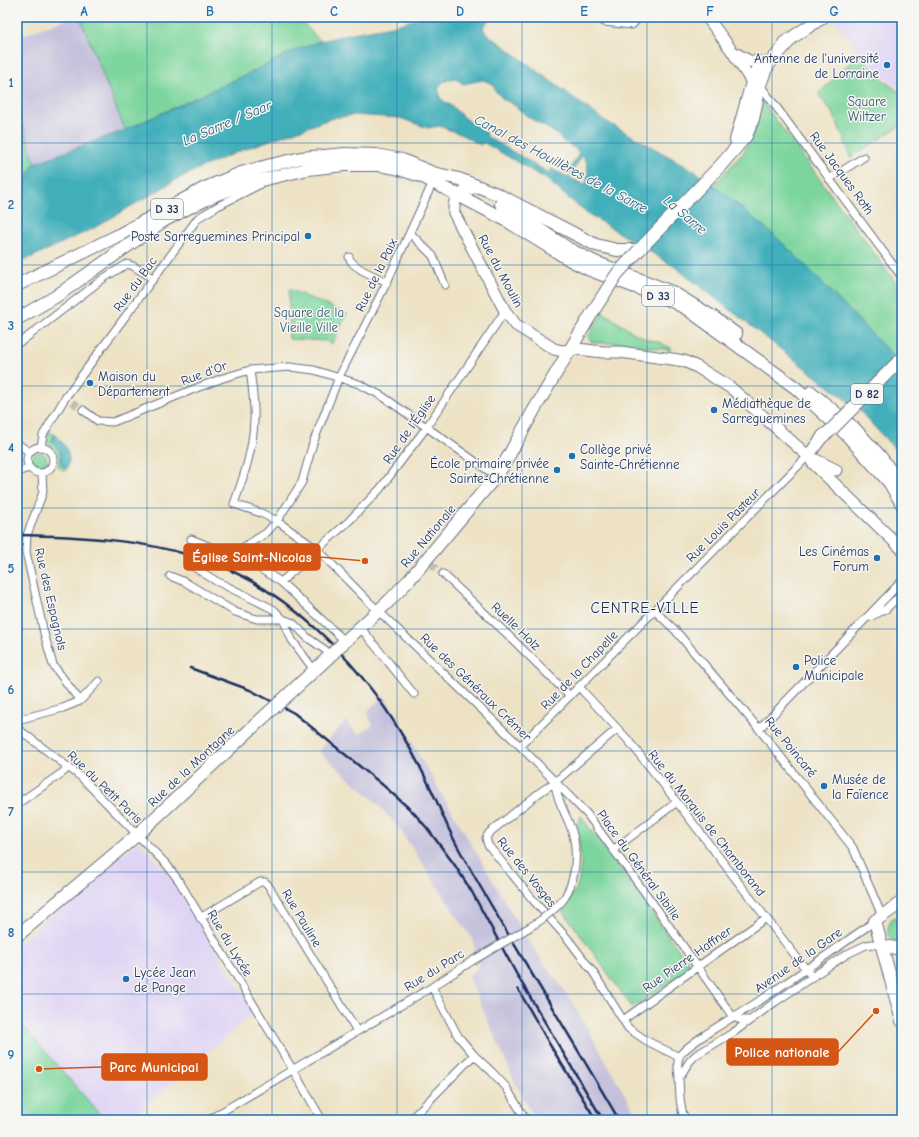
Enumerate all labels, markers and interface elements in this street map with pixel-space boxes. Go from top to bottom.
text: A [80,4,88,19]
text: B [206,4,214,19]
text: C [330,4,338,19]
text: D [456,4,464,19]
text: E [580,4,588,19]
text: F [706,4,714,19]
text: G [829,4,839,19]
place label: Antenne de l'université de Lorraine [754,51,879,81]
marker: Antenne de l'université de Lorraine [882,60,892,70]
text: 1 [8,75,14,90]
park label: Square Wiltzer [848,94,887,124]
water label: La Sarre / Saar [180,96,275,149]
water label: Canal des Houillères de la Sarre [471,111,651,217]
street label: Rue Jacques Roth [807,129,877,217]
water label: La Sarre [660,192,710,238]
text: 2 [8,197,14,212]
road number: D 33 [151,199,183,219]
place label: Poste Sarreguemines Principal [131,229,300,244]
marker: Poste Sarreguemines Principal [303,231,313,241]
street label: Rue du Moulin [475,232,527,310]
street label: Rue de la Paix [352,235,401,314]
street label: Rue du Bac [110,254,160,314]
road number: D 33 [642,286,674,306]
park label: Square de la Vieille Ville [274,305,344,335]
text: 3 [8,318,14,333]
street label: Rue d'Or [179,357,230,388]
place label: Maison du Département [98,369,171,399]
marker: Maison du Département [85,378,95,388]
road number: D 82 [851,384,883,404]
street label: Rue de l'Église [379,391,439,466]
place label: Médiathèque de Sarreguemines [722,396,811,426]
marker: Médiathèque de Sarreguemines [709,405,719,415]
text: 4 [8,440,14,455]
place label: Collège privé Sainte-Chrétienne [580,442,680,472]
marker: Collège privé Sainte-Chrétienne [567,451,577,461]
place label: École primaire privée Sainte-Chrétienne [430,455,549,486]
marker: École primaire privée Sainte-Chrétienne [552,465,562,475]
street label: Rue Louis Pasteur [683,484,764,565]
street label: Rue Nationale [397,501,459,570]
callout: Église Saint-Nicolas [184,544,320,570]
place label: Les Cinémas Forum [799,544,869,574]
street label: Rue des Espagnols [32,546,70,652]
text: Église Saint-Nicolas [192,549,312,566]
marker: Les Cinémas Forum [872,553,882,563]
text: 5 [8,561,15,576]
street label: Ruelle Holz [488,599,544,653]
district label: CENTRE-VILLE [590,599,700,617]
street label: Rue de la Chapelle [537,627,621,713]
street label: Rue des Généraux Crémer [417,630,535,745]
place label: Police Municipale [804,653,864,683]
marker: Police Municipale [791,662,801,672]
text: 6 [8,682,15,697]
street label: Rue Poincaré [762,714,820,781]
street label: Rue de la Montagne [145,722,238,810]
street label: Rue du Marquis de Chamborand [645,747,769,899]
street label: Rue du Petit Paris [65,748,145,826]
place label: Musée de la Faïence [832,772,889,802]
marker: Musée de la Faïence [819,781,829,791]
text: 7 [8,804,14,819]
street label: Place du Général Sibille [594,807,684,923]
street label: Rue des Vosges [494,834,560,910]
street label: Rue Pauline [279,886,325,950]
street label: Rue du Lycée [204,907,256,979]
street label: Rue Pierre Haffner [640,922,735,995]
street label: Avenue de la Gare [752,924,845,996]
text: 8 [8,925,14,940]
street label: Rue du Parc [401,946,467,994]
place label: Lycée Jean de Pange [134,965,196,995]
marker: Lycée Jean de Pange [121,974,131,984]
callout: Police nationale [727,1039,838,1065]
text: Police nationale [735,1044,830,1061]
text: 9 [8,1047,15,1062]
callout: Parc Municipal [102,1054,207,1080]
text: Parc Municipal [110,1059,198,1076]

